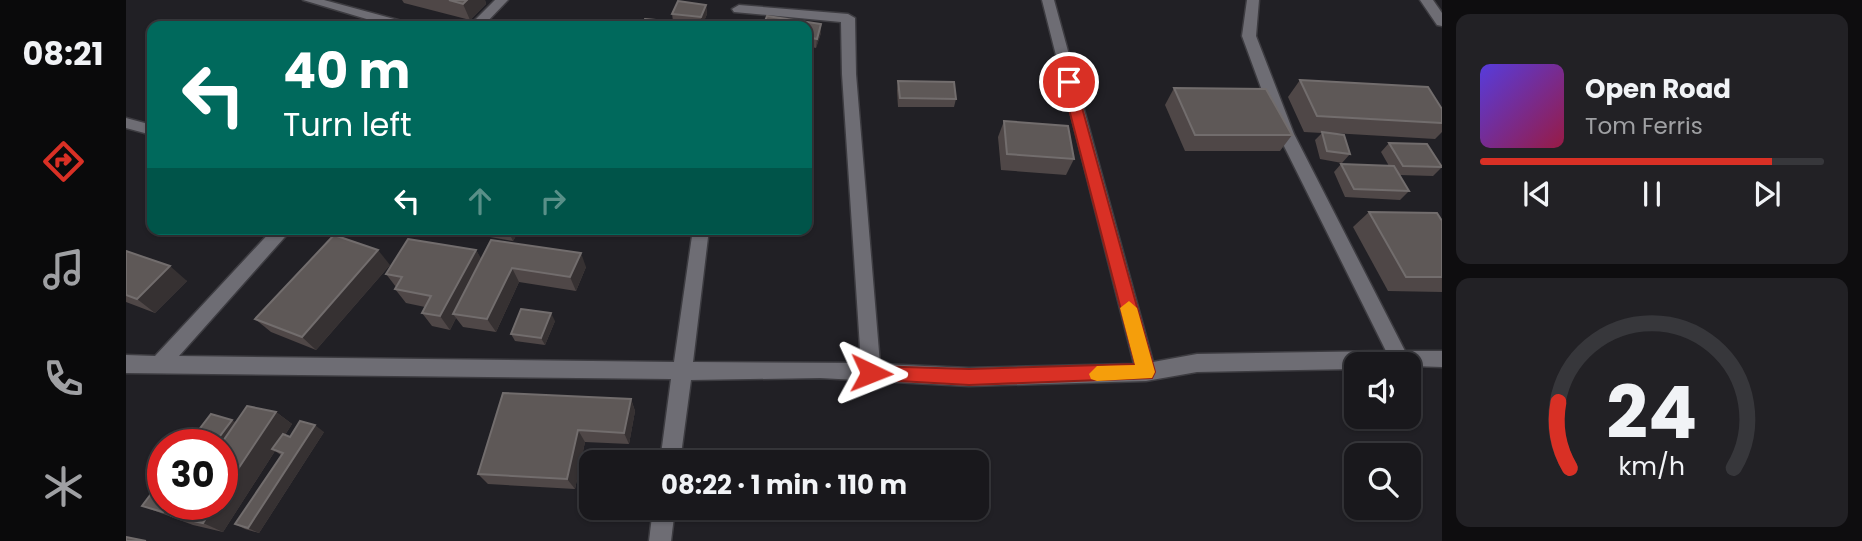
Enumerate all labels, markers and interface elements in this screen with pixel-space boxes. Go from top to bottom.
text: 08:21 [23,31,104,76]
text: 40 m [283,37,410,105]
icon: left [168,49,259,140]
pin [1039,52,1099,112]
icon: arrive [1050,63,1088,101]
text: Open Road [1585,71,1731,107]
text: Turn left [283,102,412,147]
text: Tom Ferris [1585,110,1703,142]
icon: directions [39,137,88,186]
icon: previous [1518,175,1556,213]
icon: pause [1633,175,1671,213]
icon: next [1748,175,1786,213]
icon: left [388,182,426,220]
icon: ahead [461,182,499,220]
icon: right [534,182,572,220]
icon: music [39,245,88,294]
position arrow [834,336,908,410]
map controls [1344,352,1421,520]
button: sound [1344,352,1421,429]
icon: phone [39,354,88,403]
text: 24 [1607,363,1697,464]
speed limit sign: 30 [147,429,238,520]
button: search [1344,443,1421,520]
text: km/h [1619,449,1685,484]
icon: climate [39,462,88,511]
text: 08:22 · 1 min · 110 m [661,467,907,503]

